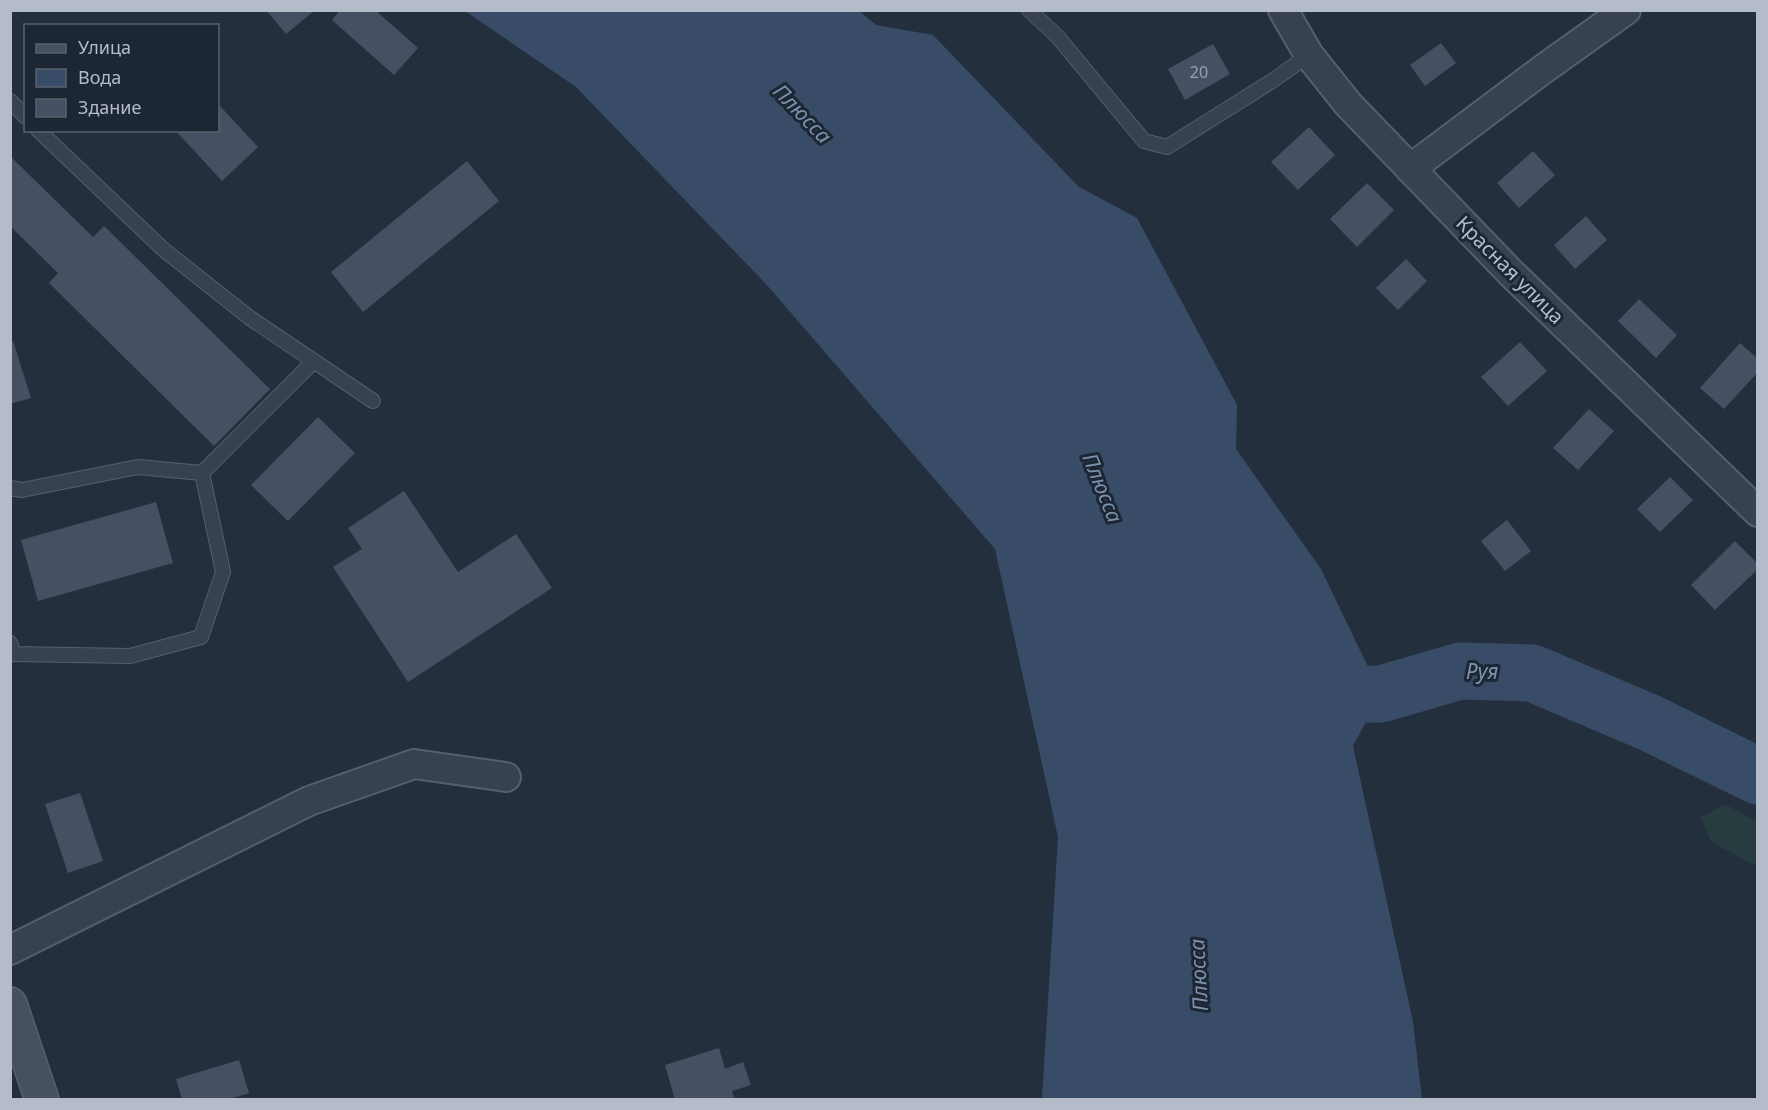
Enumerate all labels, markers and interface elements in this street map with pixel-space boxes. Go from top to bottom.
legend [24,24,219,132]
text: Улица [78,35,131,59]
house number: 20 [1190,61,1208,83]
text: Вода [78,65,121,89]
water label: Плюсса [767,77,838,149]
text: Здание [78,95,142,119]
street label: Красная улица [1450,210,1570,330]
water label: Плюсса [1076,449,1130,527]
water label: Руя [1466,657,1498,685]
water label: Плюсса [1182,938,1214,1012]

